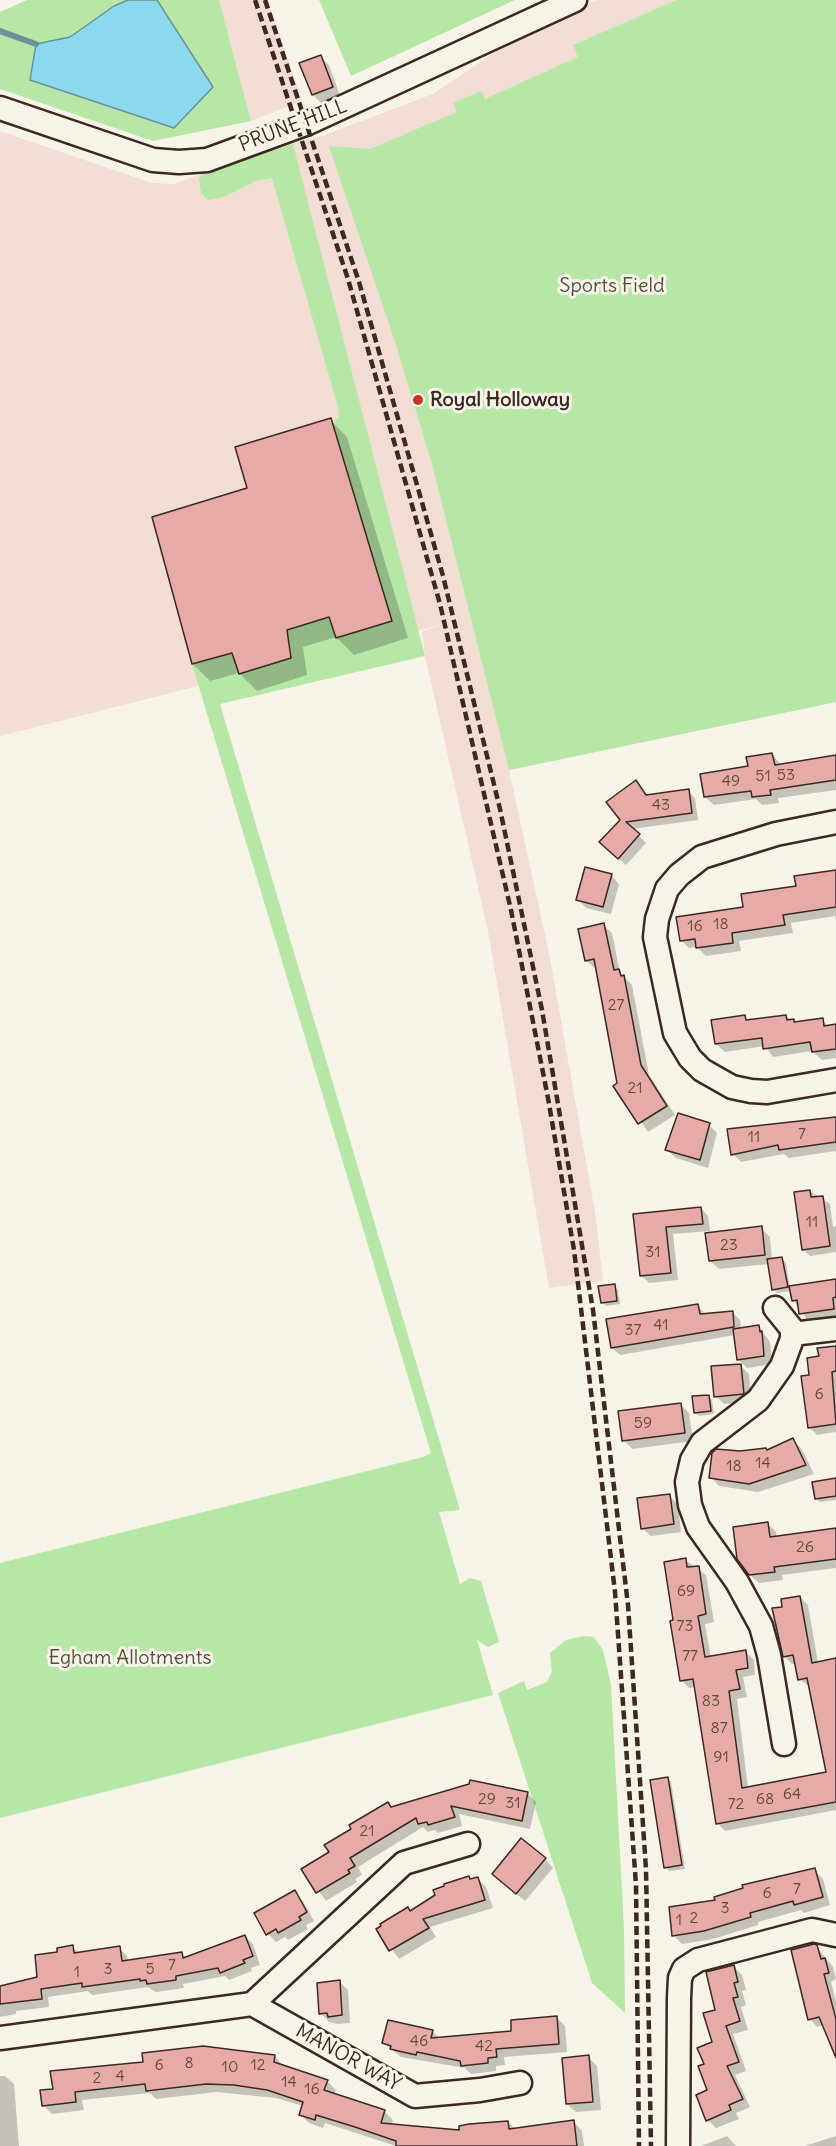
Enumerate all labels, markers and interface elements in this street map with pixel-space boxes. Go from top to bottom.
street label: PRUNE HILL [236,94,350,158]
park label: Sports Field [559,274,665,298]
place label: Royal Holloway [430,388,570,412]
marker: Royal Holloway [411,393,425,407]
house number: 53 [777,765,795,785]
house number: 51 [755,766,771,786]
house number: 49 [722,771,740,791]
house number: 43 [652,795,670,815]
house number: 18 [713,914,729,934]
house number: 16 [687,916,703,936]
house number: 27 [608,995,624,1015]
house number: 21 [627,1078,643,1098]
house number: 7 [798,1124,806,1144]
house number: 11 [748,1127,760,1147]
house number: 11 [806,1212,818,1232]
house number: 23 [720,1235,738,1255]
house number: 31 [645,1242,661,1262]
house number: 41 [653,1315,669,1335]
house number: 37 [625,1320,641,1340]
house number: 6 [814,1384,824,1404]
house number: 59 [634,1413,652,1433]
house number: 14 [755,1453,771,1473]
house number: 18 [726,1456,742,1476]
house number: 26 [796,1537,814,1557]
house number: 69 [677,1581,695,1601]
house number: 73 [677,1616,693,1636]
park label: Egham Allotments [48,1646,212,1670]
house number: 77 [682,1646,698,1666]
house number: 83 [702,1691,720,1711]
house number: 87 [710,1718,728,1738]
house number: 91 [713,1747,729,1767]
house number: 64 [783,1784,801,1804]
house number: 29 [478,1789,496,1809]
house number: 68 [756,1789,774,1809]
house number: 31 [505,1793,521,1813]
house number: 72 [728,1794,744,1814]
house number: 21 [359,1821,375,1841]
house number: 7 [793,1879,801,1899]
house number: 6 [762,1883,772,1903]
house number: 3 [720,1898,730,1918]
house number: 2 [690,1908,698,1928]
house number: 1 [676,1910,682,1930]
house number: 7 [168,1955,176,1975]
house number: 3 [103,1959,113,1979]
house number: 5 [145,1959,155,1979]
house number: 1 [74,1962,80,1982]
street label: MANOR WAY [291,2019,405,2097]
house number: 46 [410,2031,428,2051]
house number: 42 [475,2036,493,2056]
house number: 8 [184,2053,194,2073]
house number: 6 [154,2055,164,2075]
house number: 12 [250,2055,266,2075]
house number: 10 [222,2057,238,2077]
house number: 4 [115,2066,125,2086]
house number: 2 [93,2068,101,2088]
house number: 14 [281,2072,297,2092]
house number: 16 [304,2079,320,2099]

